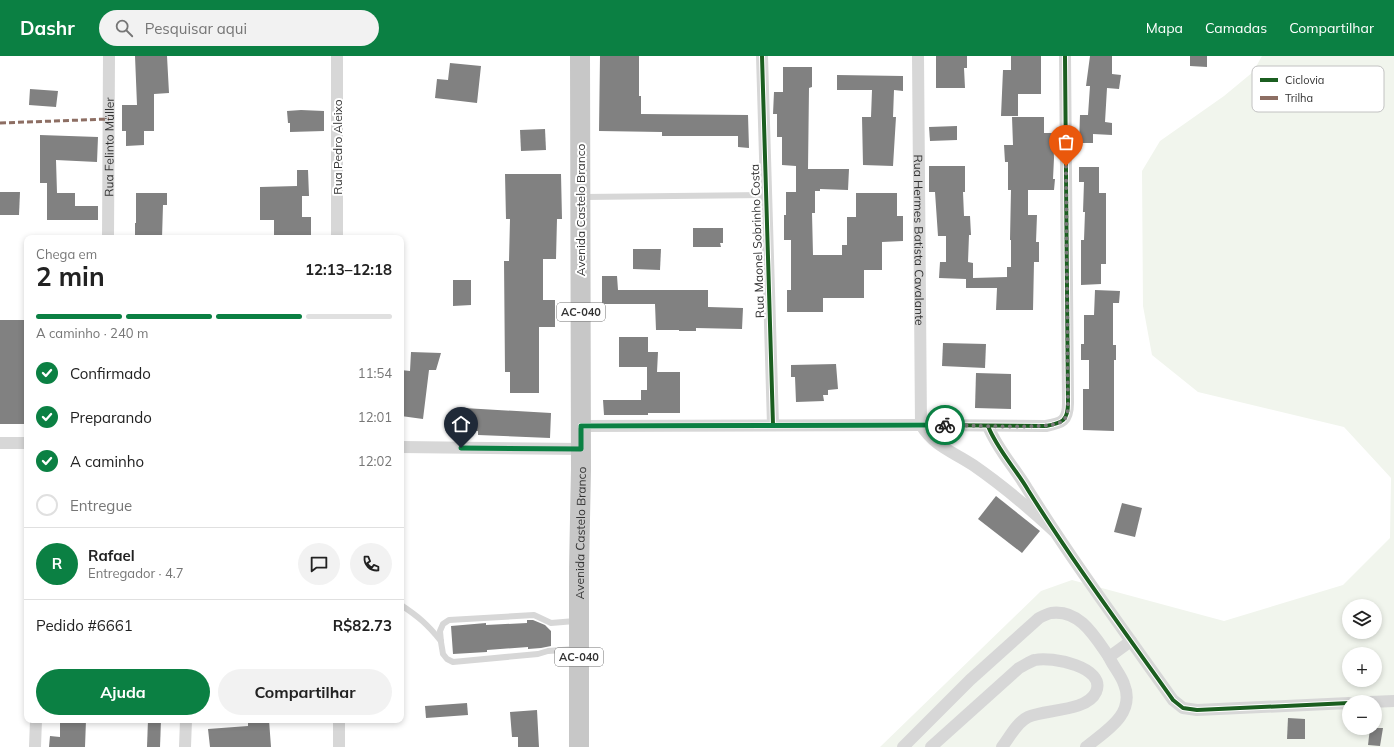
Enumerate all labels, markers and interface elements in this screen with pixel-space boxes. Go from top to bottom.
search box [99,10,379,46]
text: Dashr [20,16,75,40]
icon: search [113,17,135,39]
text: Pesquisar aqui [145,19,247,38]
text: Mapa [1146,19,1183,37]
text: Camadas [1205,19,1267,37]
text: Compartilhar [1289,19,1374,37]
legend [1252,66,1384,112]
text: Ciclovia [1285,73,1324,87]
text: Trilha [1285,91,1313,105]
street label: Rua Felinto Müller [101,97,116,197]
street label: Rua Pedro Aleixo [330,99,345,195]
pin [1049,125,1083,166]
icon: bag [1055,131,1077,153]
street label: Avenida Castelo Branco [573,144,588,276]
street label: Rua Hermes Batista Cavalante [911,154,928,326]
street label: Rua Maonel Sobrinho Costa [747,164,767,318]
text: Chega em [36,246,97,262]
text: 2 min [36,260,105,293]
text: 12:13–12:18 [305,260,392,279]
road number: AC-040 [557,303,605,321]
text: A caminho · 240 m [36,325,148,341]
icon: check [36,362,58,384]
text: Confirmado [70,364,151,383]
text: 11:54 [358,365,392,381]
courier [925,405,965,445]
icon: check [36,406,58,428]
pin [444,407,478,448]
text: Preparando [70,408,152,427]
text: 12:01 [358,409,392,425]
icon: home [450,413,472,435]
icon: bike [934,414,956,436]
icon: check [36,450,58,472]
text: A caminho [70,452,144,471]
text: 12:02 [358,453,392,469]
street label: Avenida Castelo Branco [571,466,589,599]
text: Entregue [70,496,132,515]
button: chat [298,543,340,585]
button: phone [350,543,392,585]
text: Rafael [88,546,135,565]
text: R [52,554,62,573]
text: Entregador · 4.7 [88,565,183,581]
map controls [1342,599,1382,735]
button: layers [1342,599,1382,639]
text: Pedido #6661 [36,616,133,635]
text: R$82.73 [333,616,392,635]
button: + [1342,647,1382,687]
road number: AC-040 [555,648,603,666]
button: Ajuda [36,669,210,715]
button: Compartilhar [218,669,392,715]
button: − [1342,695,1382,735]

